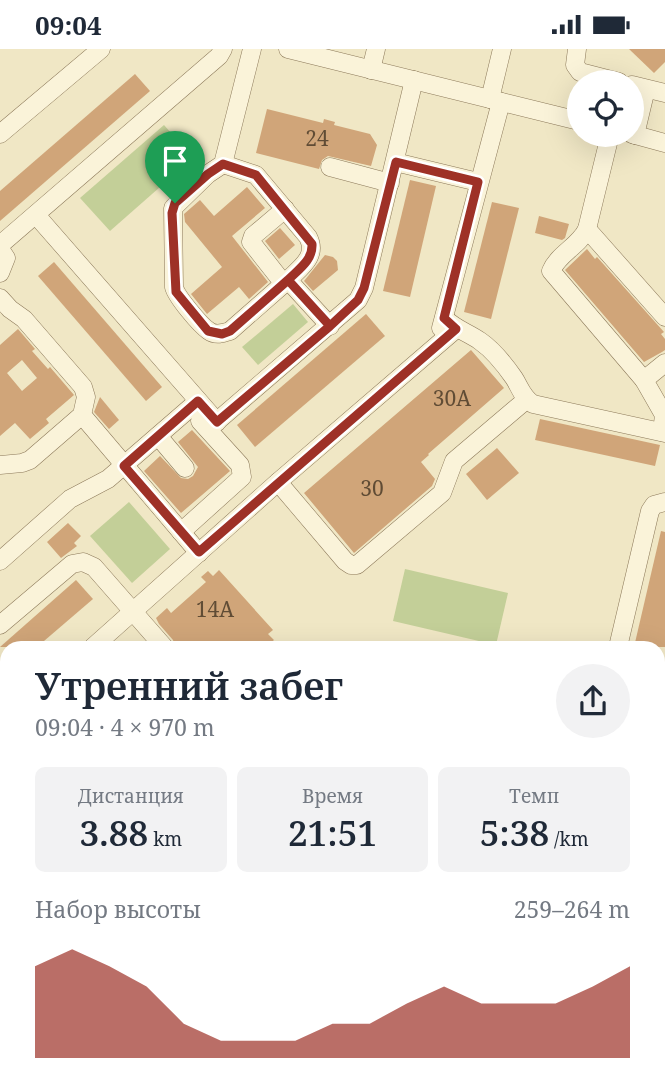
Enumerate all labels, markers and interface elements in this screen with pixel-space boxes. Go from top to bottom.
text: 09:04 [35,7,102,43]
map controls [567,70,644,147]
button: locate [567,70,644,147]
house number: 24 [305,124,329,152]
pin [145,131,205,203]
icon: arrive [156,142,194,180]
house number: 30А [433,384,471,412]
house number: 30 [360,474,384,502]
house number: 14А [196,595,234,623]
text: Утренний забег [35,659,343,711]
button: share [556,664,630,738]
text: 09:04 · 4 × 970 m [35,711,215,743]
text: Дистанция [78,783,184,809]
text: Время [302,783,363,809]
text: Темп [509,783,559,809]
text: 3.88 [79,809,148,856]
text: 21:51 [288,809,377,856]
text: 5:38 [480,809,549,856]
text: km [148,826,182,852]
text: /km [549,826,589,852]
text: Набор высоты [35,893,201,925]
text: 259–264 m [514,893,630,925]

